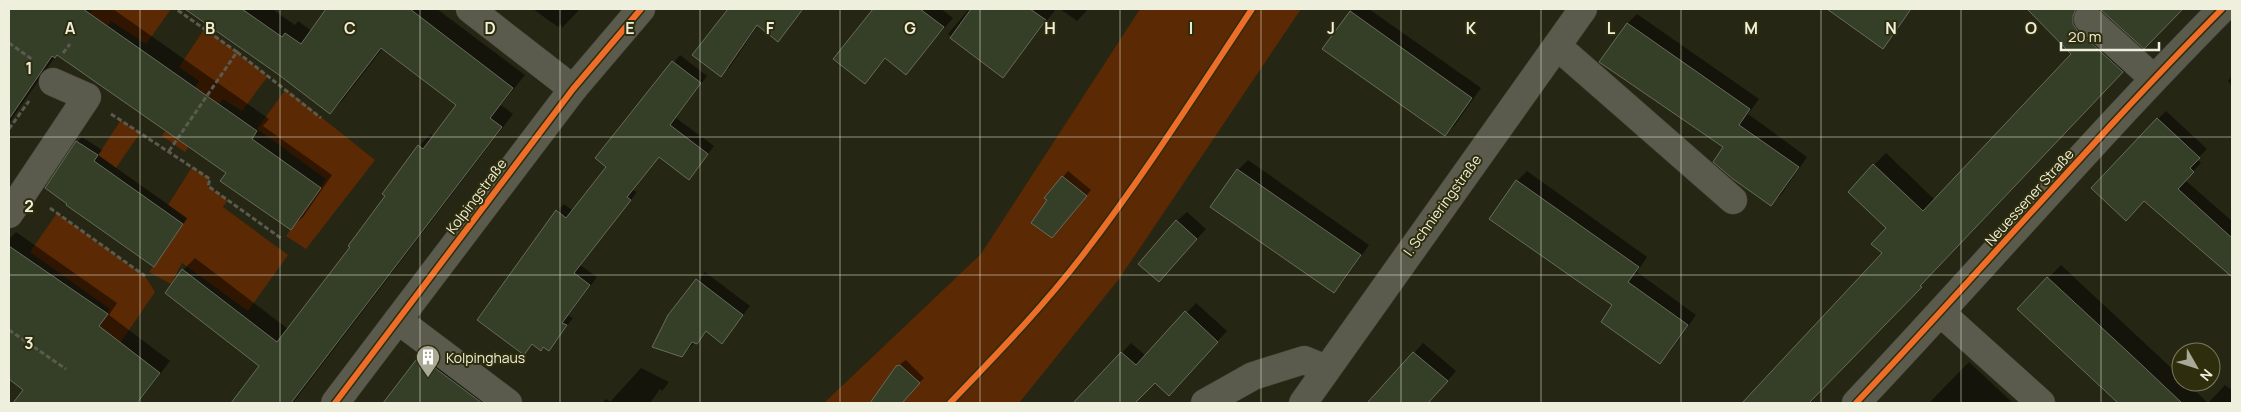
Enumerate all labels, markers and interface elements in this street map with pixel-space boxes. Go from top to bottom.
text: A [65,17,76,39]
text: B [205,17,215,39]
text: C [344,17,356,39]
text: D [484,17,496,39]
text: E [625,17,635,39]
text: F [766,17,775,39]
text: G [904,17,916,39]
text: H [1044,17,1056,39]
text: I [1189,17,1193,39]
text: J [1327,17,1335,39]
text: K [1466,17,1477,39]
text: L [1607,17,1616,39]
text: M [1744,17,1758,39]
text: N [1885,17,1897,39]
text: O [2025,17,2037,39]
scale bar [2061,20,2158,52]
text: 20 m [2068,26,2101,47]
text: 1 [25,57,33,79]
street label: Neuessener Straße [1980,144,2078,250]
street label: I. Schnieringstraße [1399,150,1485,260]
street label: Kolpingstraße [441,155,511,237]
text: 2 [24,195,34,217]
text: 3 [24,332,34,354]
north arrow [2171,342,2221,392]
building icon: Kolpinghaus [415,344,441,378]
place label: Kolpinghaus [446,348,525,367]
text: N [2196,366,2217,385]

